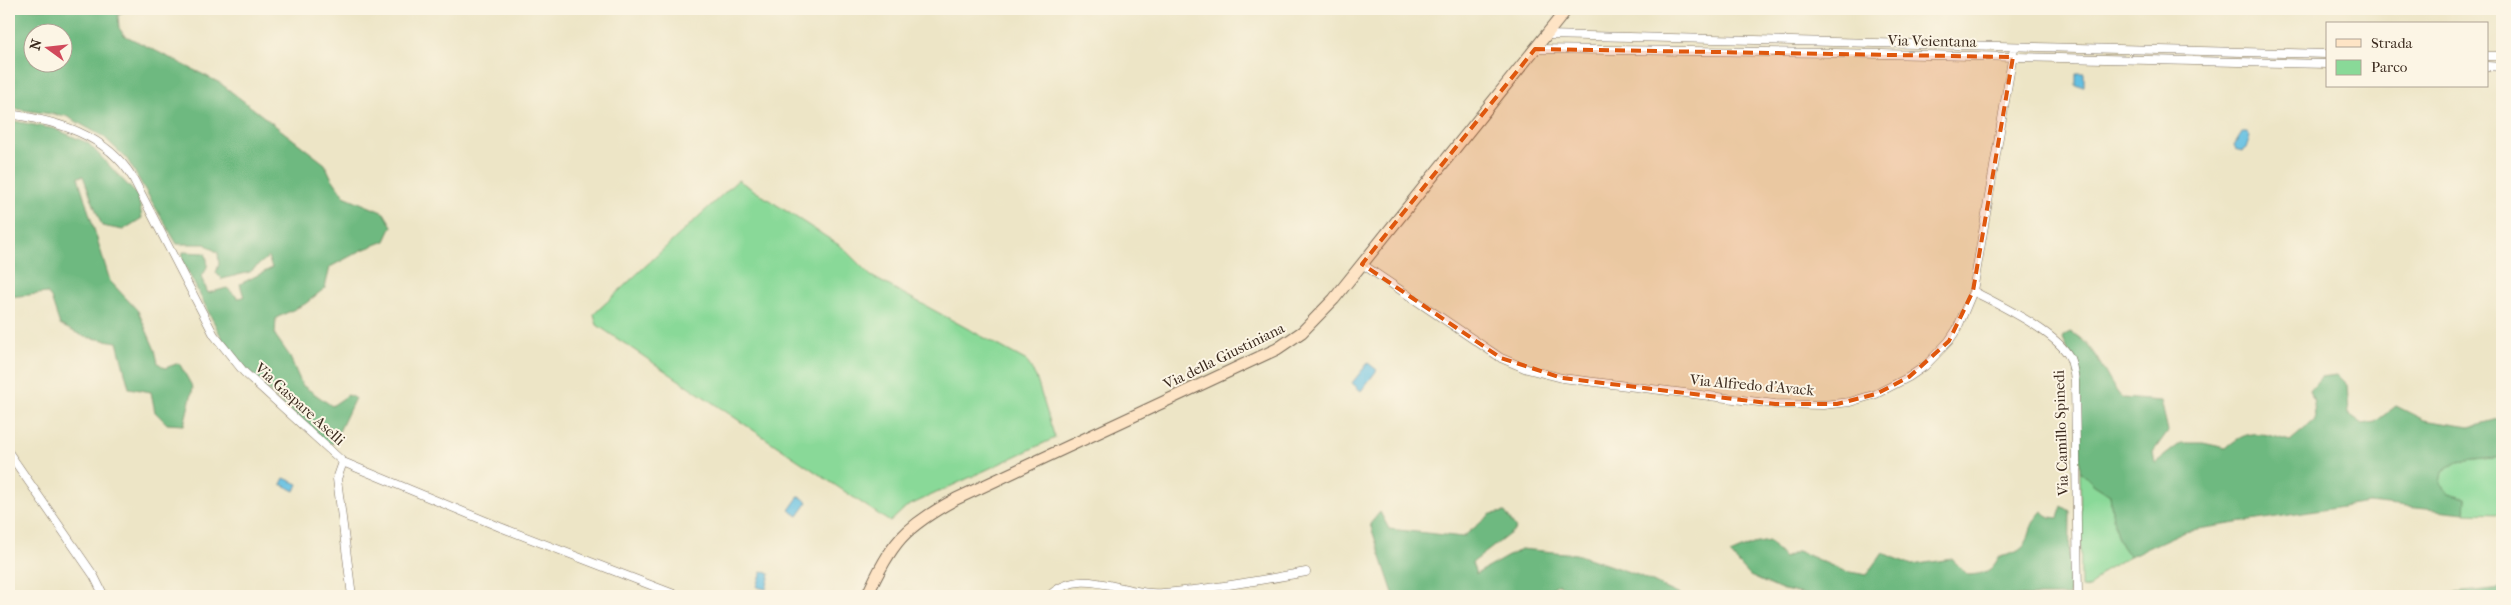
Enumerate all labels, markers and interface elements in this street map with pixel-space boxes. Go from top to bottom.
north arrow [22,22,72,72]
legend [2326,22,2488,88]
street label: Via Veientana [1886,31,1978,51]
text: Strada [2371,34,2414,52]
text: N [26,37,46,52]
text: Parco [2371,58,2408,76]
street label: Via della Giustiniana [1159,318,1289,394]
street label: Via Gaspare Aselli [251,358,349,449]
street label: Via Camillo Spinedi [2050,369,2072,497]
street label: Via Alfredo d'Avack [1688,371,1815,399]

